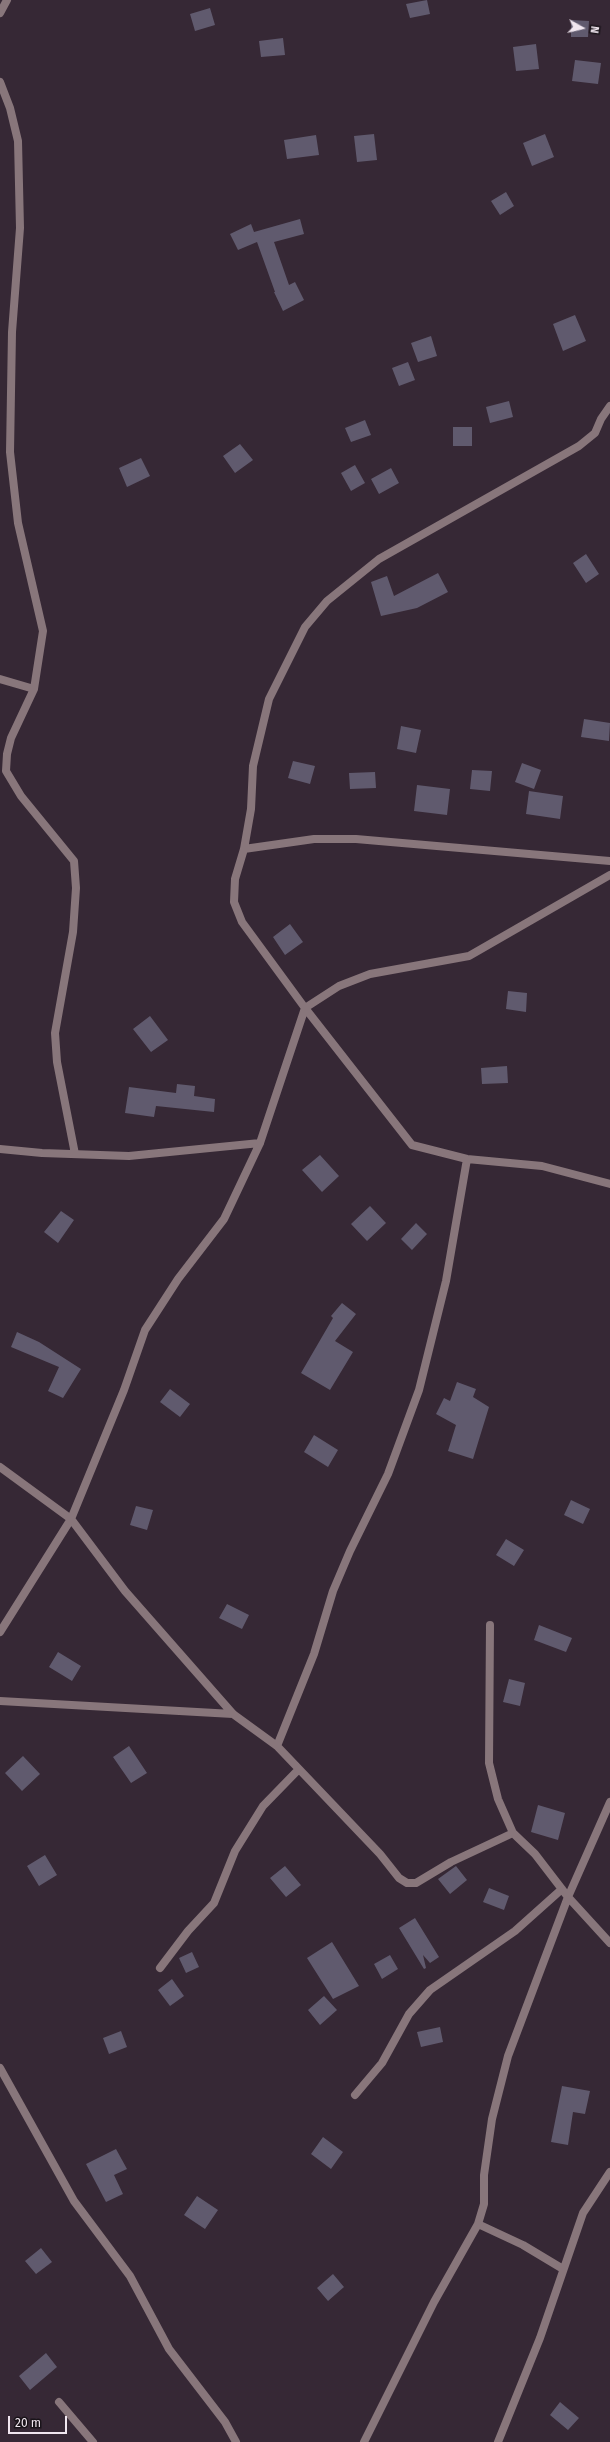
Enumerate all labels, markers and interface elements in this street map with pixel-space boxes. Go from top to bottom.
north arrow [562,8,602,48]
text: N [587,25,601,34]
scale bar [10,2408,69,2434]
text: 20 m [15,2416,41,2430]

